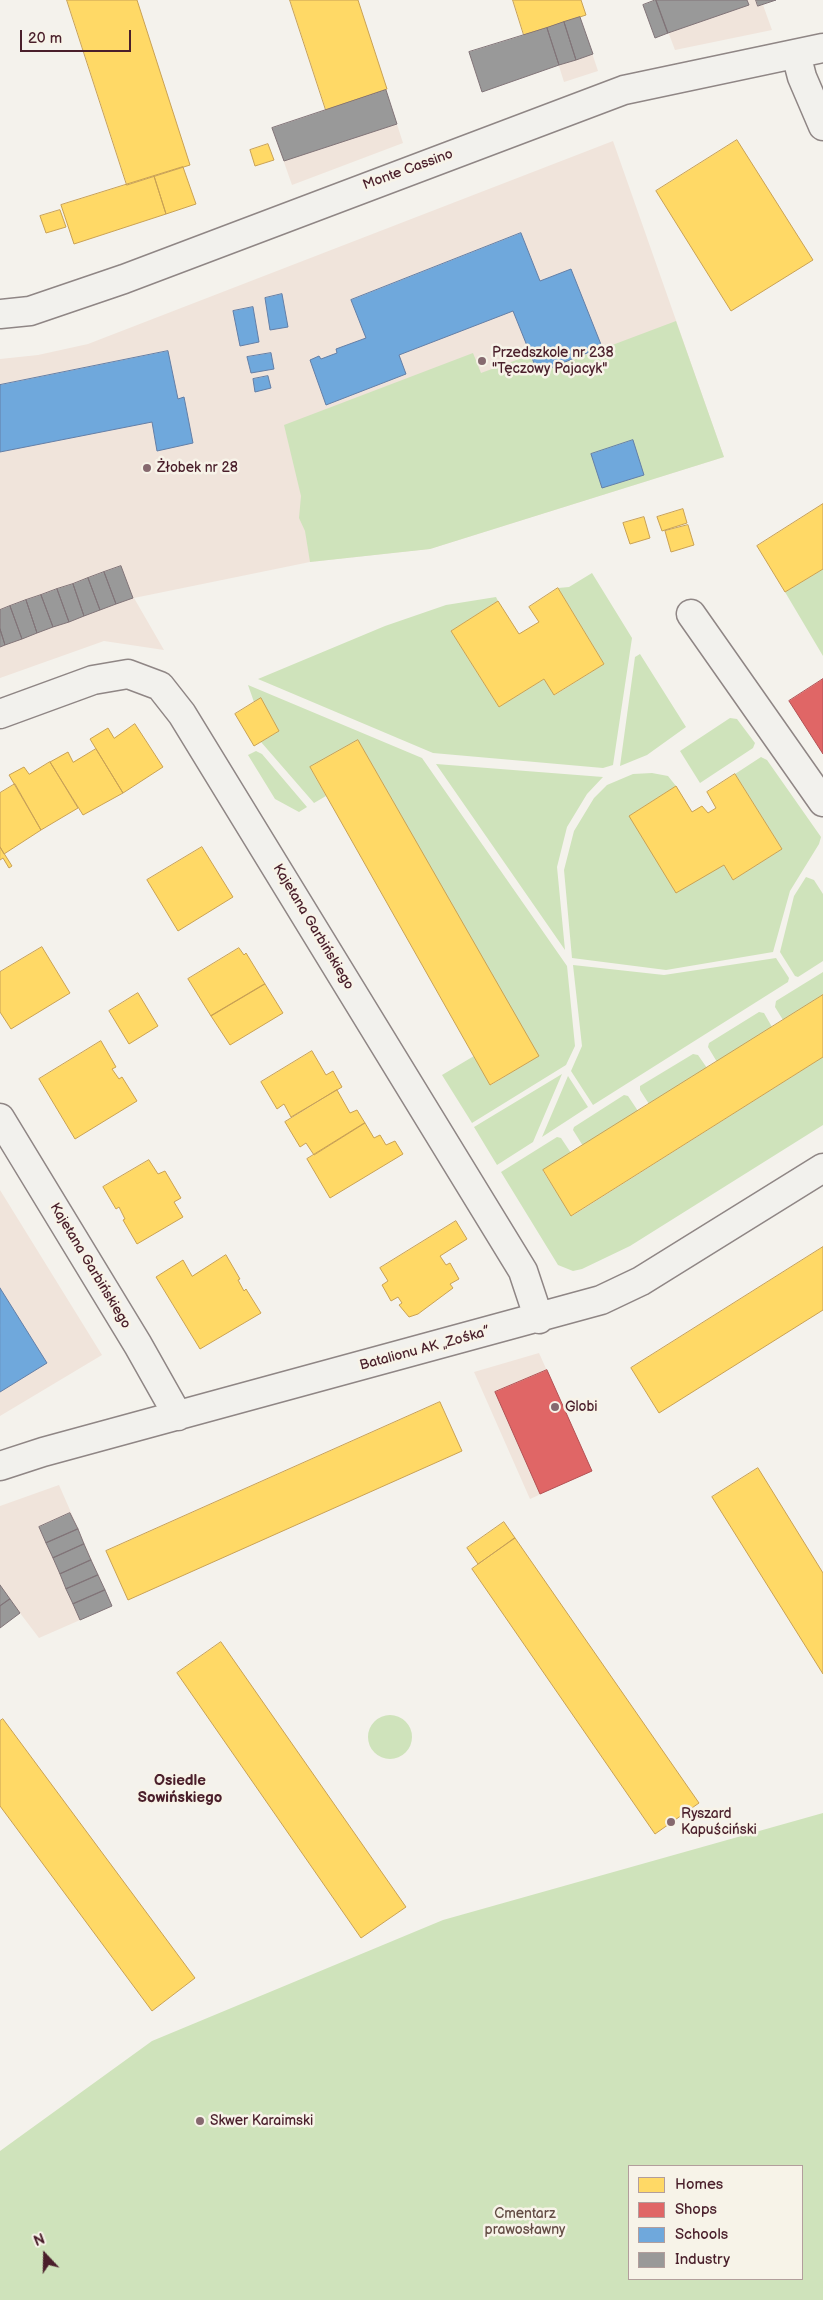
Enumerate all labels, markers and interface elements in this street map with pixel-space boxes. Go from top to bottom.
scale bar [22,20,134,52]
text: 20 m [28,29,62,48]
street label: Monte Cassino [361,146,455,194]
place label: Przedszkole nr 238 "Tęczowy Pajacyk" [492,345,614,378]
marker: Przedszkole nr 238 "Tęczowy Pajacyk" [476,355,488,367]
place label: Żłobek nr 28 [157,460,238,476]
marker: Żłobek nr 28 [141,462,153,474]
street label: Kajetana Garbińskiego [269,861,357,993]
street label: Kajetana Garbińskiego [46,1200,134,1332]
street label: Batalionu AK „Zośka” [358,1324,492,1374]
place label: Globi [565,1399,598,1415]
marker: Globi [549,1401,561,1413]
district label: Osiedle Sowińskiego [138,1772,222,1807]
place label: Ryszard Kapuściński [681,1806,757,1838]
marker: Ryszard Kapuściński [665,1816,677,1828]
place label: Skwer Karaimski [210,2113,313,2129]
marker: Skwer Karaimski [194,2115,206,2127]
legend [628,2165,803,2280]
text: Homes [675,2175,723,2194]
text: Shops [675,2200,717,2219]
park label: Cmentarz prawosławny [485,2206,565,2238]
text: Schools [675,2225,728,2244]
north arrow [20,2230,70,2280]
text: N [31,2231,47,2250]
text: Industry [675,2250,730,2269]

